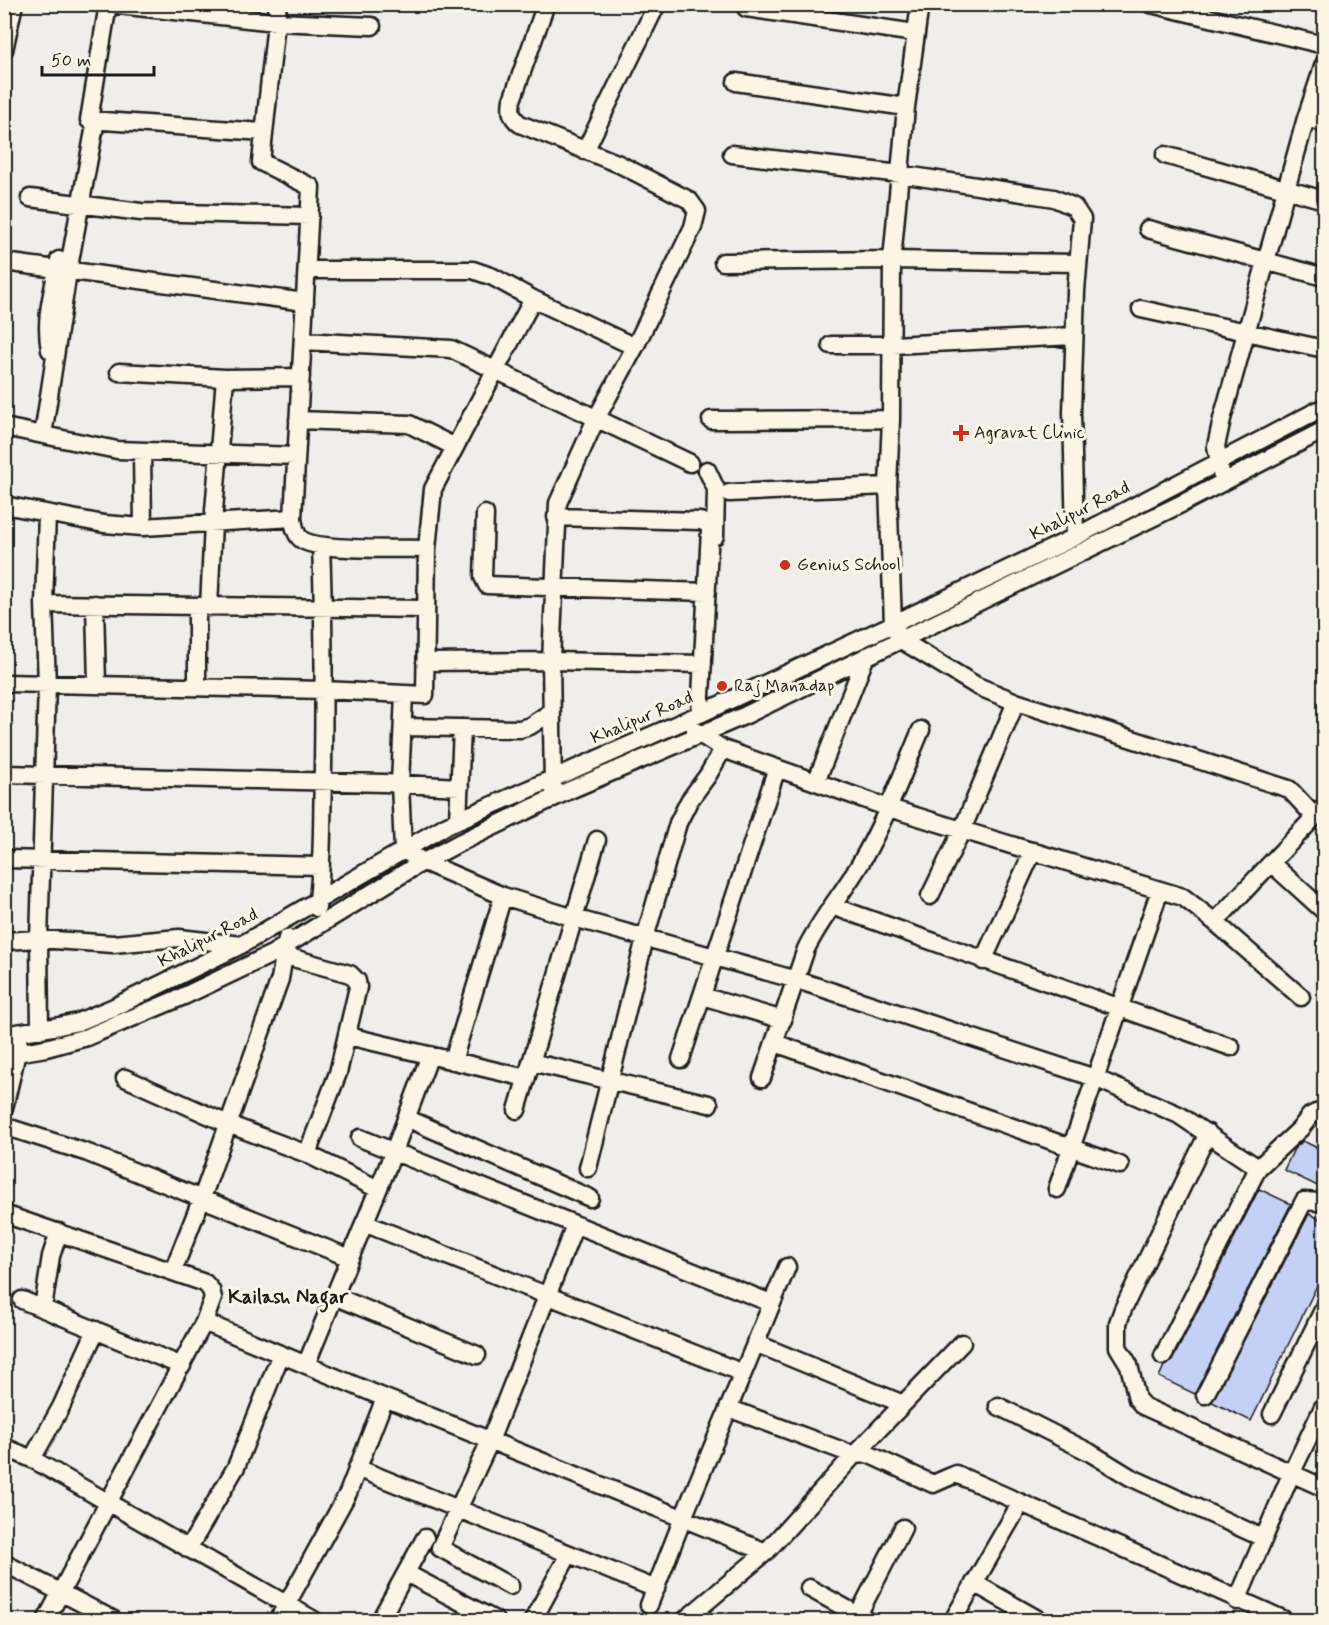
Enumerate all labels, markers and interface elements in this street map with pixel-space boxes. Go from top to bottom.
scale bar [42,39,154,77]
text: 50 m [51,49,91,73]
place label: Agravat Clinic [974,421,1085,445]
marker: Agravat Clinic [952,424,970,442]
street label: Khalipur Road [1026,476,1134,546]
place label: Genius School [797,553,901,577]
marker: Genius School [778,558,792,572]
place label: Raj Manadap [734,674,834,698]
marker: Raj Manadap [715,679,729,693]
street label: Khalipur Road [587,686,697,750]
street label: Khalipur Road [154,903,262,973]
district label: Kailash Nagar [228,1284,349,1313]

